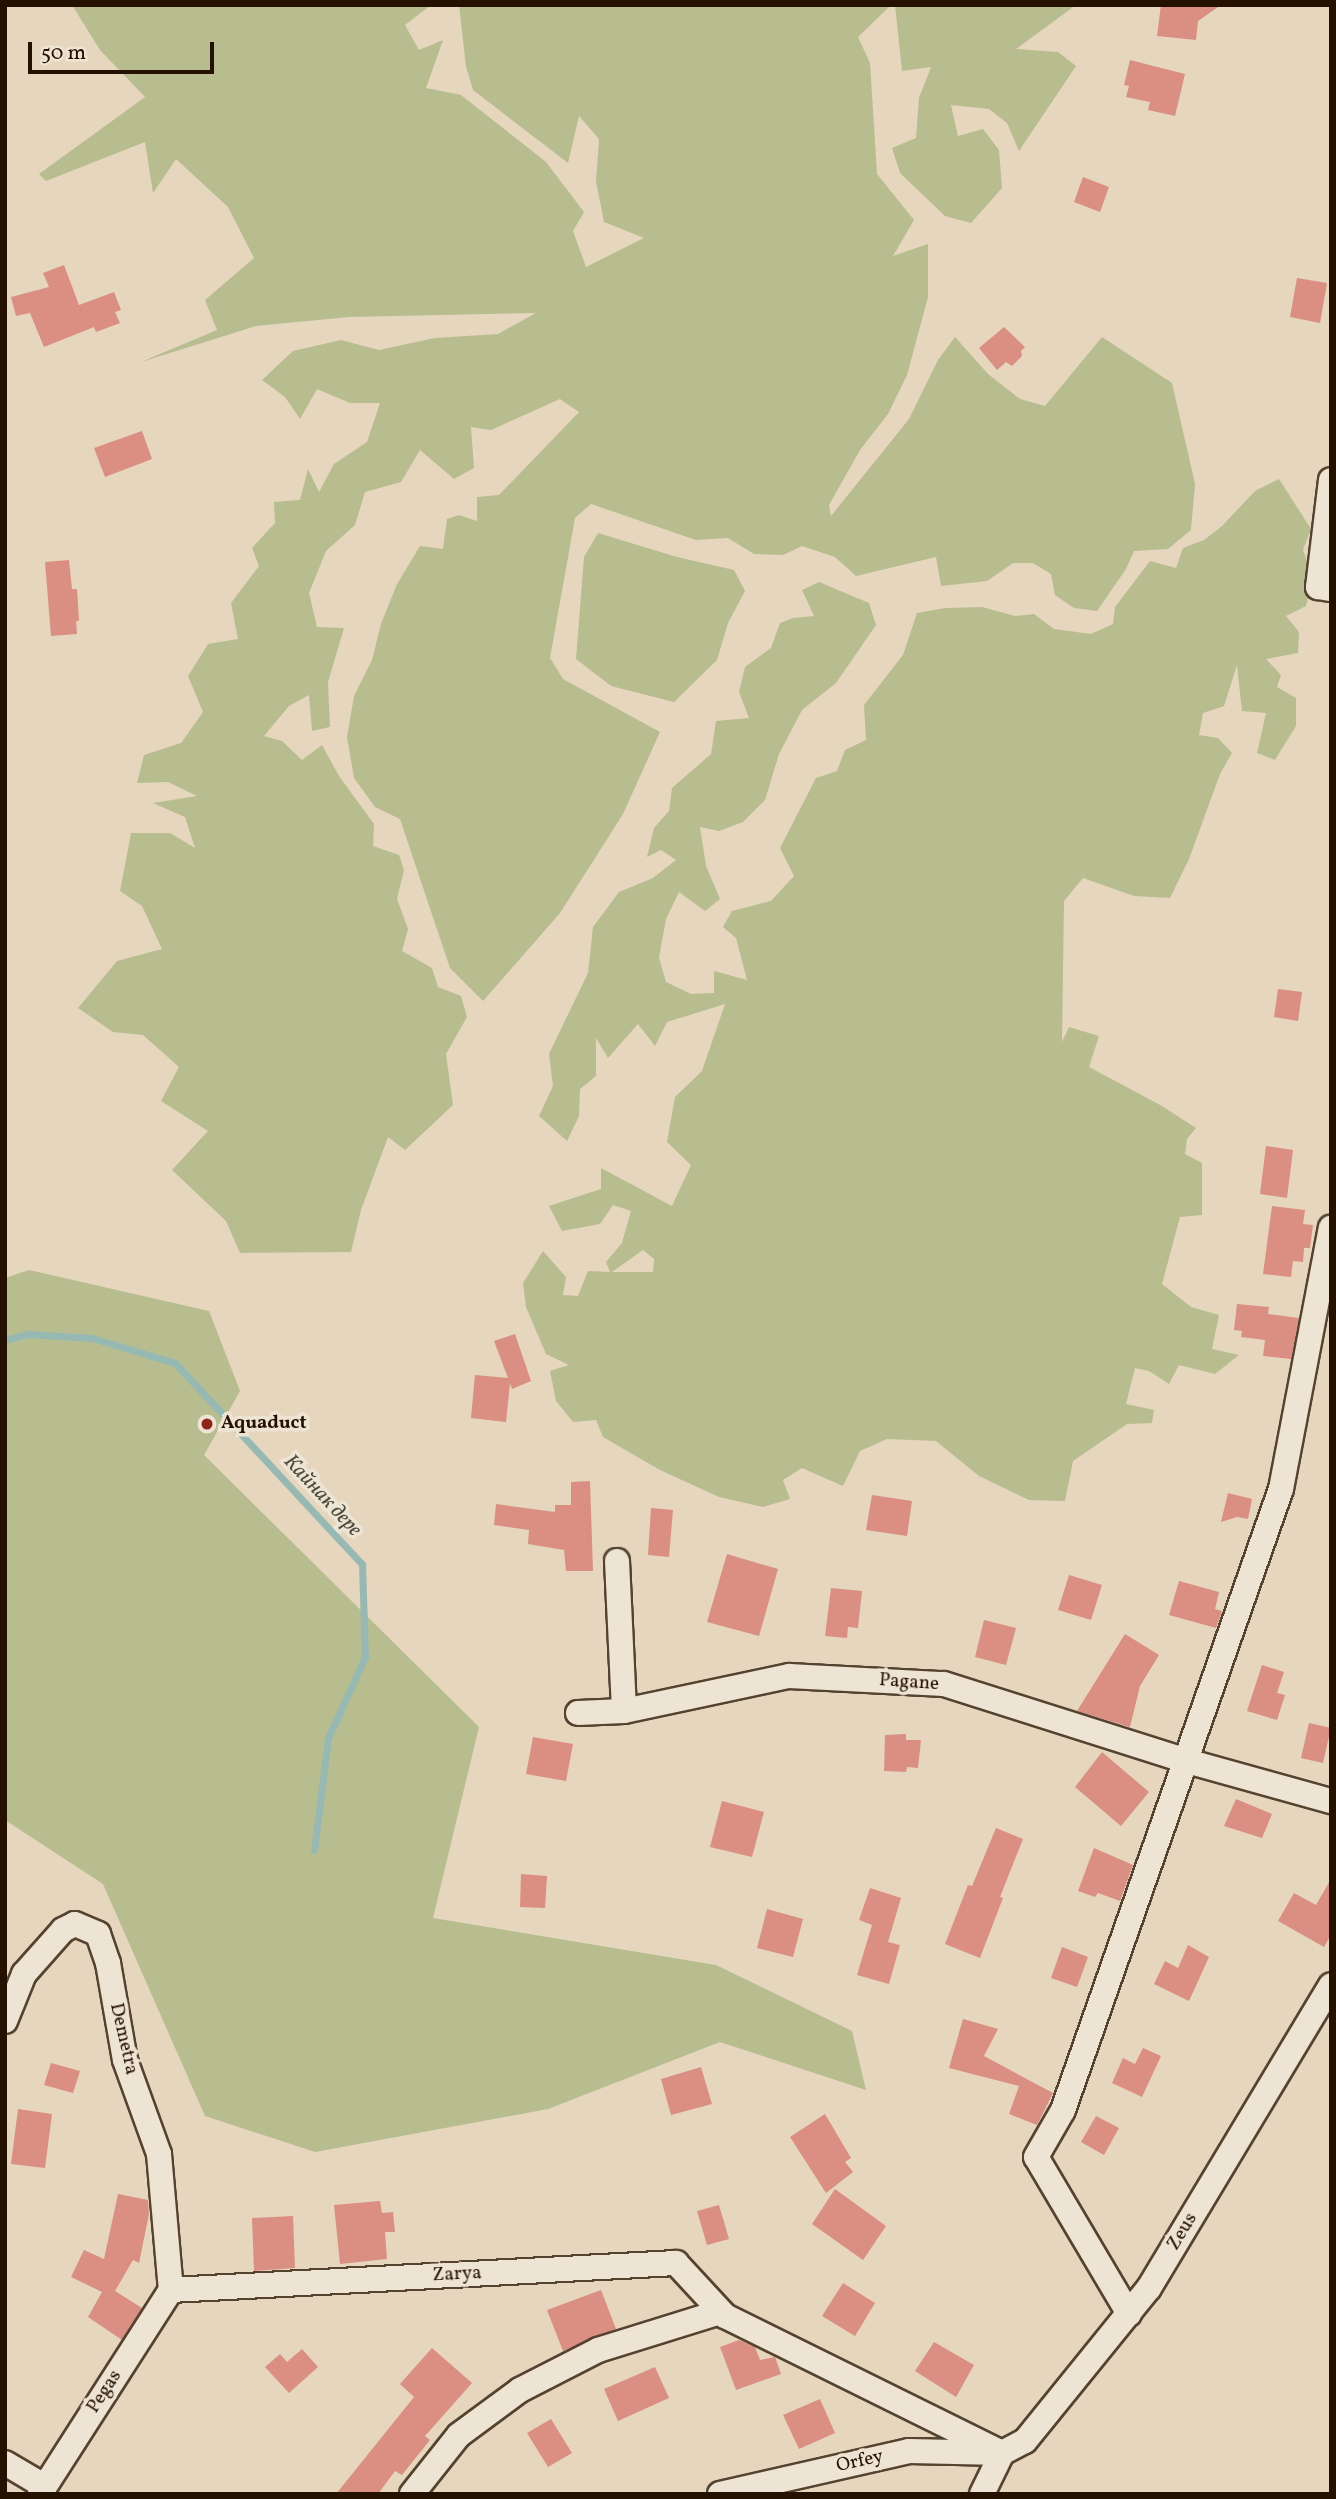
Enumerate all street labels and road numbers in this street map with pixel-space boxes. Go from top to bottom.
street label: Pagane [878,1670,940,1696]
street label: Demetra [104,2001,142,2077]
street label: Zeus [1163,2209,1203,2255]
street label: Zarya [432,2262,482,2288]
street label: Pegas [83,2366,127,2418]
street label: Orfey [834,2446,886,2478]

